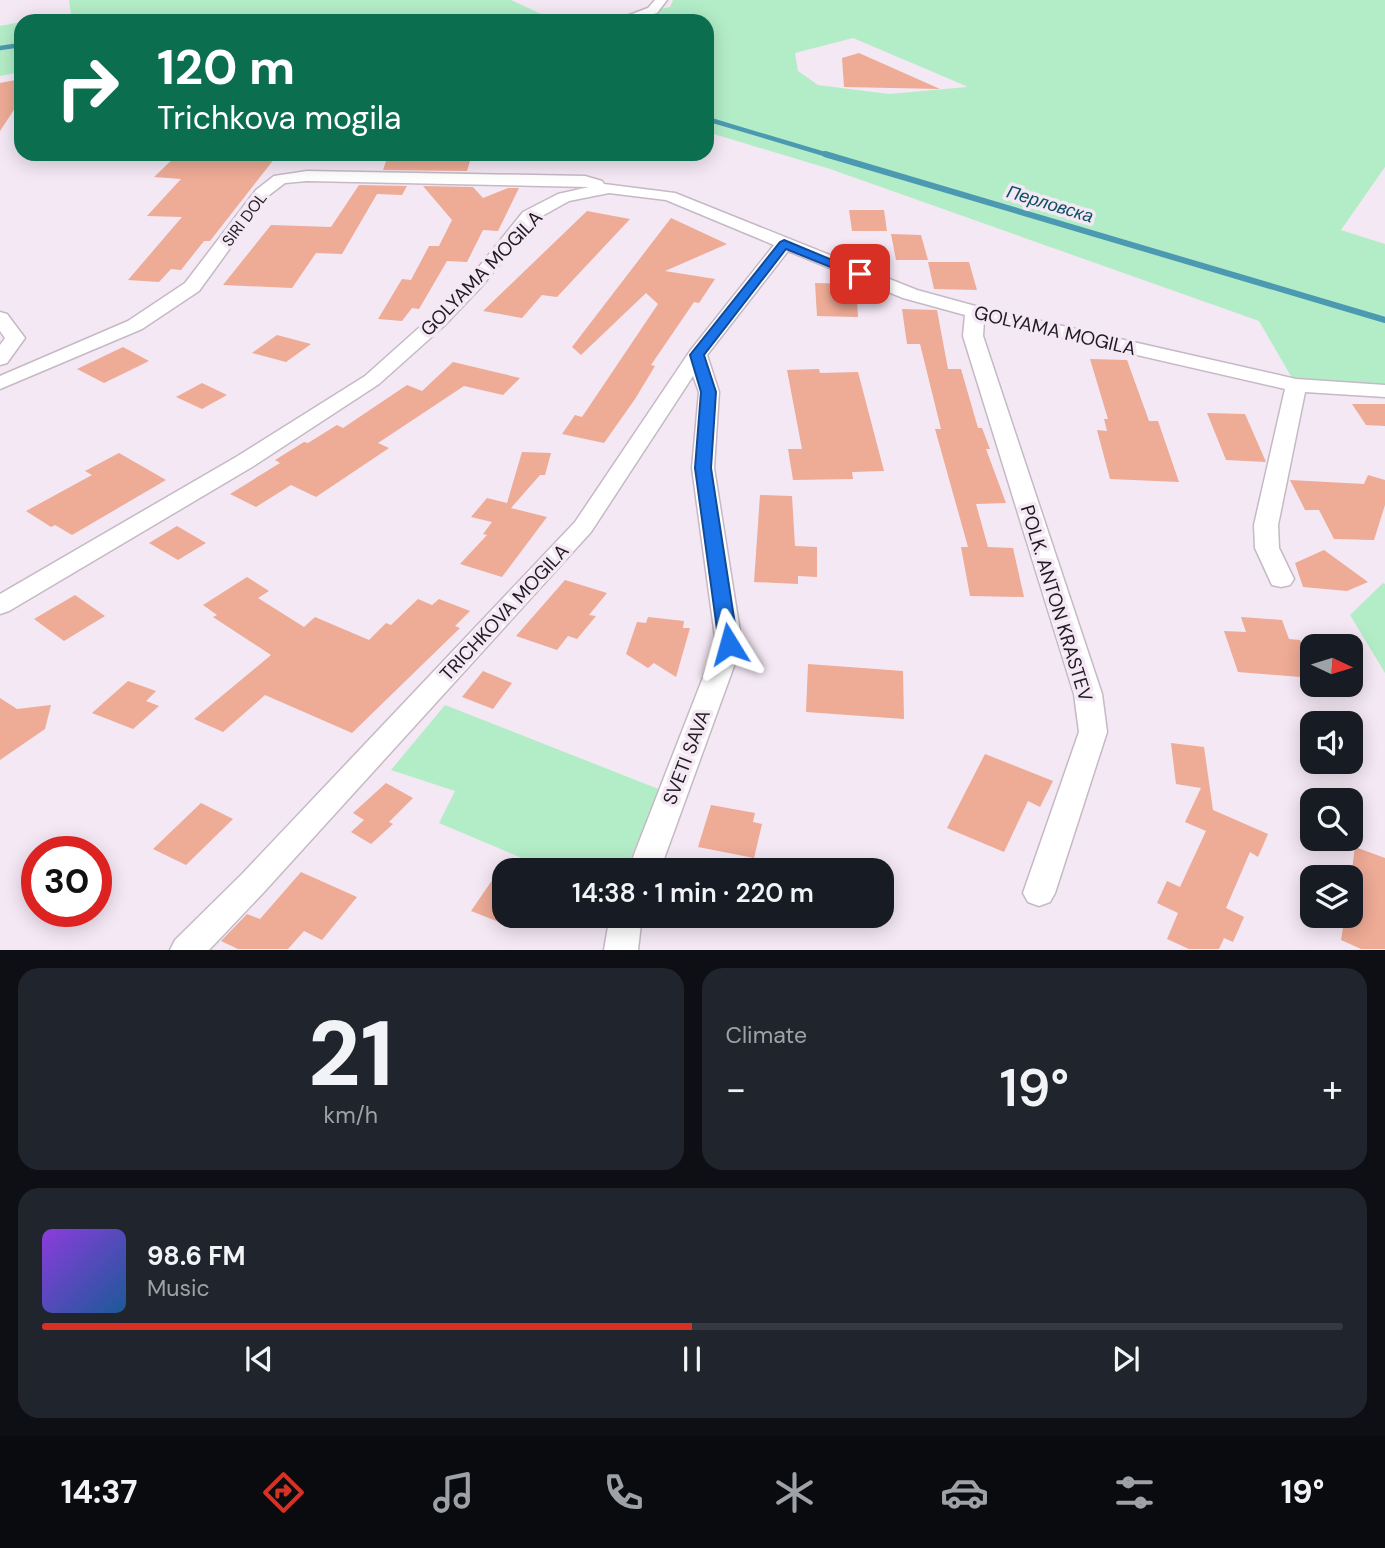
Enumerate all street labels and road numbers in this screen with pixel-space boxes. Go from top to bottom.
street label: SIRI DOL [217,188,272,251]
street label: GOLYAMA MOGILA [415,205,548,341]
street label: GOLYAMA MOGILA [972,300,1139,361]
street label: POLK. ANTON KRASTEV [1015,502,1098,705]
street label: TRICHKOVA MOGILA [434,538,575,686]
street label: SVETI SAVA [657,706,716,808]

